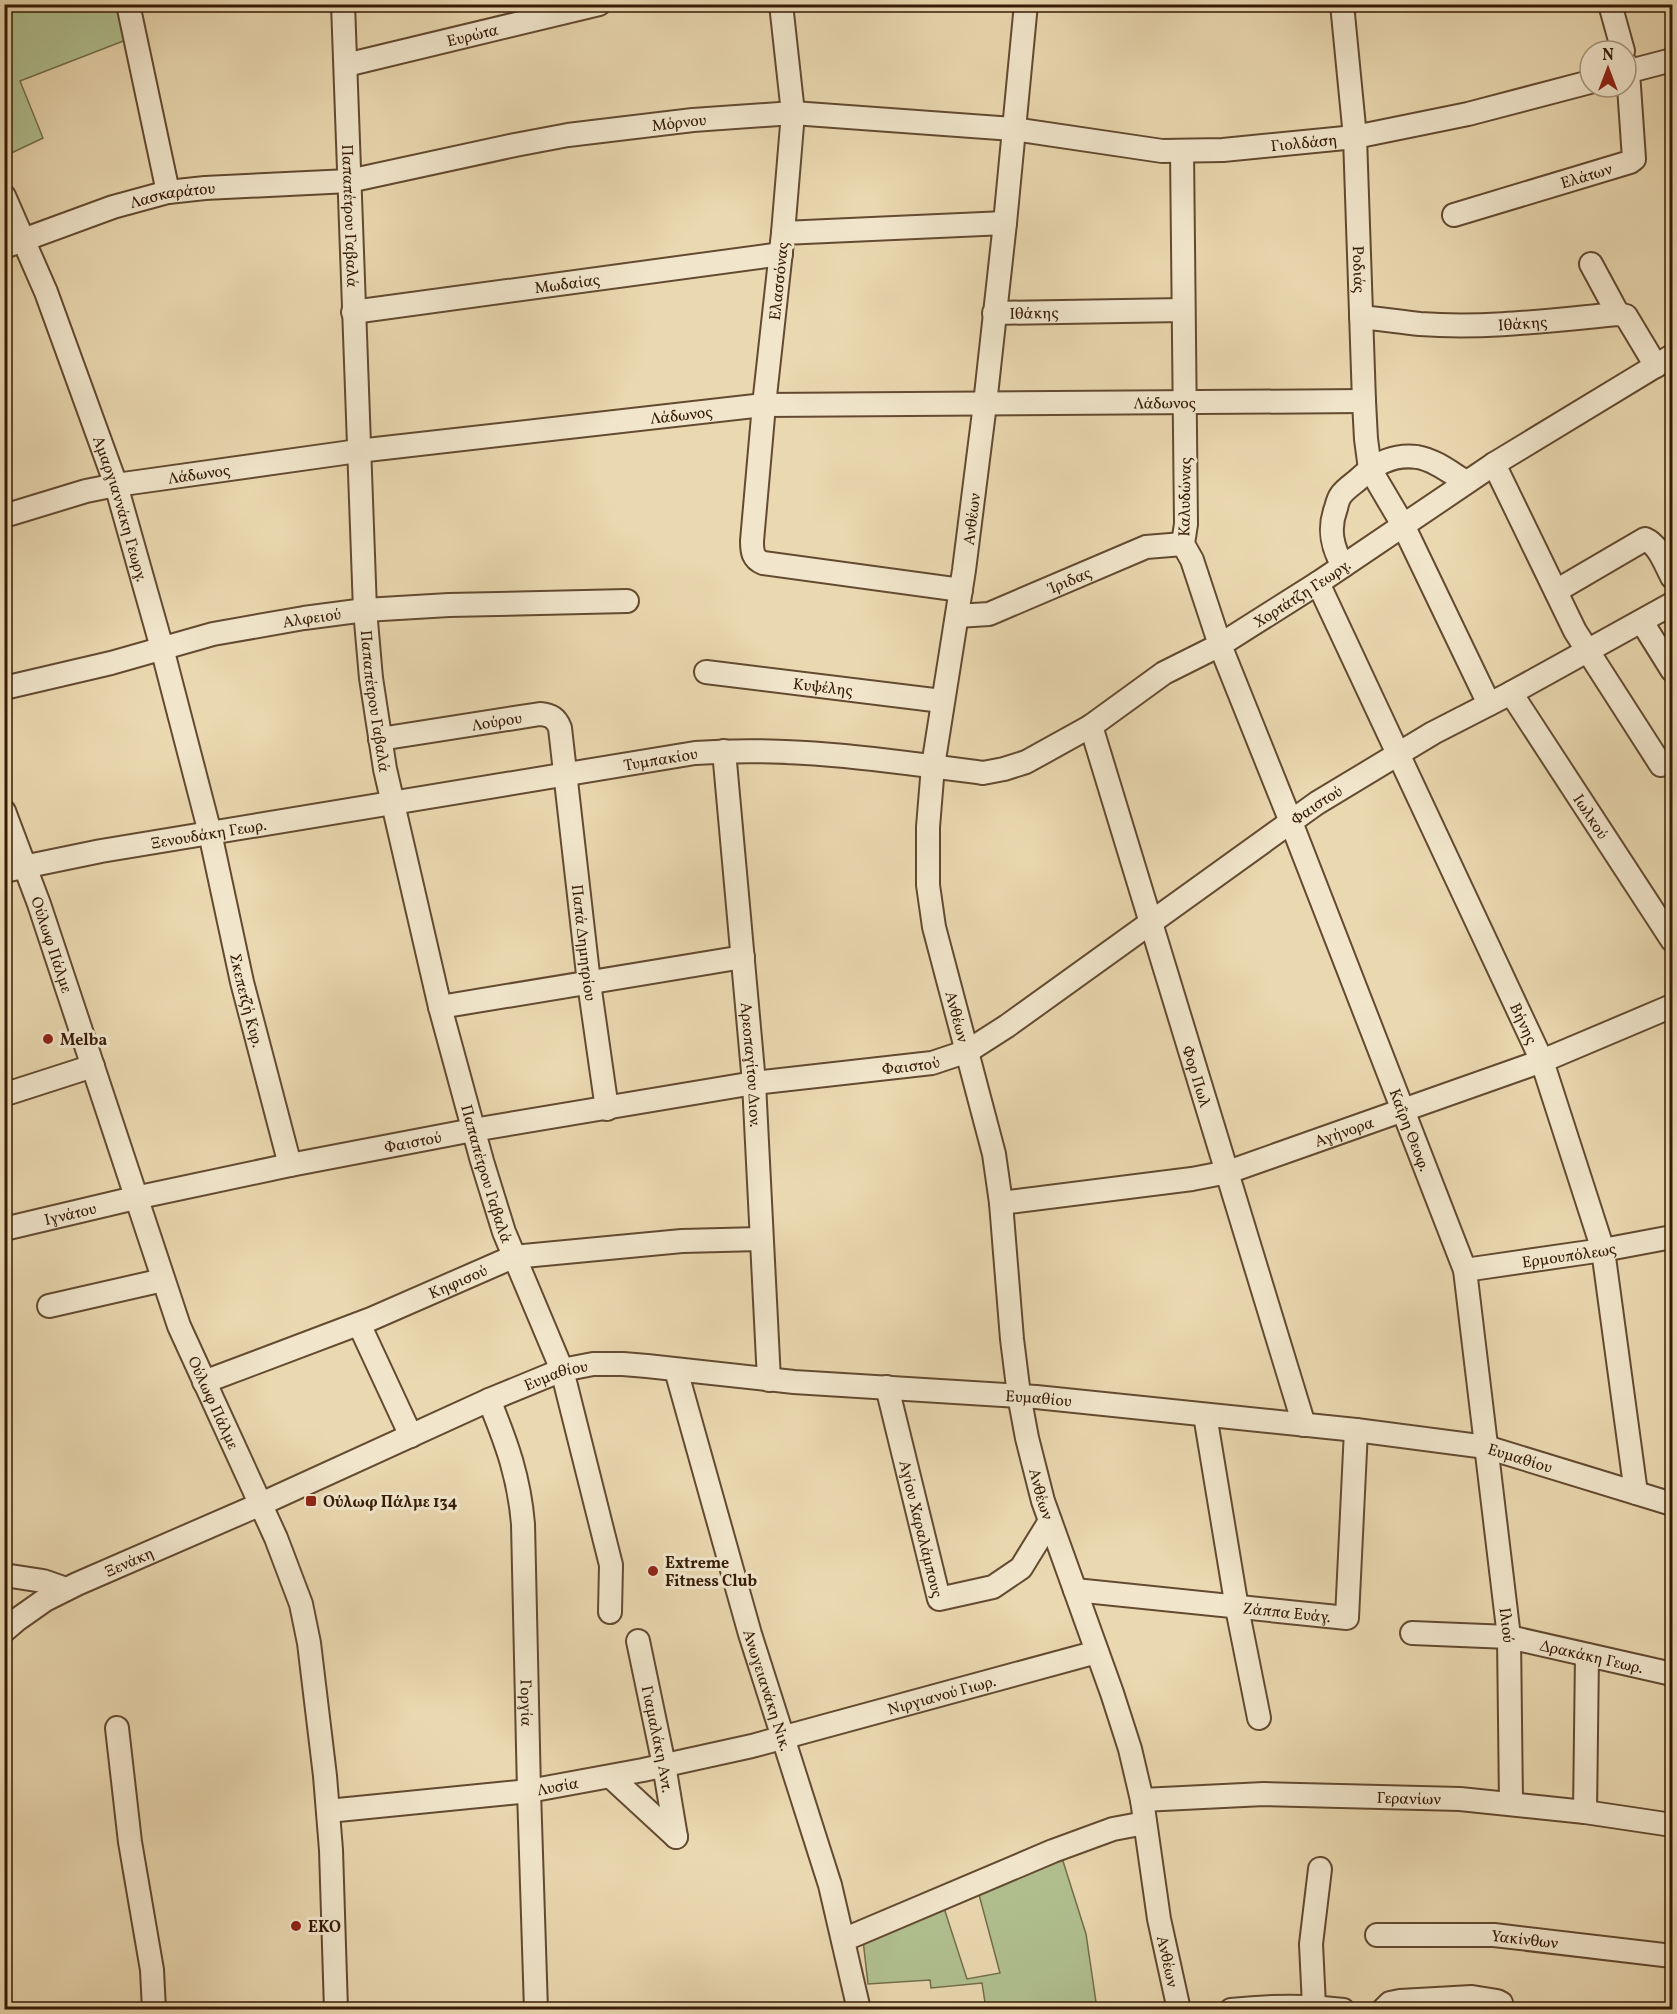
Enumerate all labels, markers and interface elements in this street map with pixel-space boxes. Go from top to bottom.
street label: Ευρώτα [445,20,501,53]
north arrow [1578,39,1638,99]
text: N [1602,45,1614,67]
street label: Μόρνου [651,110,707,138]
street label: Γιολδάση [1270,130,1338,158]
street label: Παπαπέτρου Γαβαλά [335,144,362,288]
street label: Ελάτων [1558,159,1615,195]
street label: Λασκαράτου [128,179,216,215]
street label: Ελασσόνας [765,241,795,321]
street label: Ροδιάς [1346,245,1369,294]
street label: Μωδαίας [533,270,601,300]
street label: Ιθάκης [1009,303,1059,326]
street label: Ιθάκης [1497,312,1548,337]
street label: Λάδωνος [1133,393,1196,416]
street label: Λάδωνος [649,402,714,431]
street label: Αμαργιαννάκη Γεωργ. [86,433,152,585]
street label: Καλυδώνας [1174,457,1198,537]
street label: Λάδωνος [167,460,232,491]
street label: Ανθέων [959,492,987,546]
street label: Χορτάτζη Γεωργ. [1250,555,1356,634]
street label: Ίριδας [1044,563,1095,601]
street label: Αλφειού [281,604,343,635]
street label: Παπαπέτρου Γαβαλά [354,629,394,774]
street label: Κυψέλης [792,674,854,703]
street label: Λούρου [470,708,524,738]
street label: Τυμπακίου [622,744,700,778]
street label: Φαιστού [1287,781,1347,831]
street label: Ιωλκού [1567,790,1613,845]
street label: Ξενουδάκη Γεωρ. [149,815,268,856]
street label: Παπά Δημητρίου [565,883,600,1003]
street label: Ούλωφ Πάλμε [24,894,77,996]
street label: Σκεπετζή Κυρ. [223,952,268,1050]
street label: Ανθέων [938,989,973,1045]
street label: Βήνης [1503,1000,1542,1048]
street label: Αρεοπαγίτου Διον. [734,1001,765,1128]
place label: Melba [60,1030,107,1052]
marker: Melba [41,1032,55,1046]
street label: Φορ Πωλ [1175,1043,1215,1111]
street label: Φαιστού [881,1052,944,1082]
street label: Καΐρη Θεοφ. [1383,1086,1435,1175]
street label: Παπαπέτρου Γαβαλά [454,1102,517,1247]
street label: Αγήνορα [1312,1112,1377,1154]
street label: Φαιστού [383,1127,444,1160]
street label: Ιγνάτου [42,1198,99,1232]
street label: Ερμουπόλεως [1521,1239,1618,1275]
street label: Κηφισού [426,1260,492,1306]
street label: Ούλωφ Πάλμε [181,1353,243,1453]
street label: Ευμαθίου [521,1356,590,1397]
street label: Ευμαθίου [1005,1386,1073,1414]
street label: Ευμαθίου [1485,1439,1555,1480]
street label: Αγίου Χαραλάμπους [892,1458,947,1600]
street label: Ανθέων [1022,1466,1058,1523]
place label: Ούλωφ Πάλμε 134 [323,1492,458,1514]
marker: Ούλωφ Πάλμε 134 [304,1494,318,1508]
street label: Ξενάκη [102,1543,158,1584]
place label: Extreme Fitness Club [665,1553,757,1593]
marker: Extreme Fitness Club [646,1564,660,1578]
street label: Ζάππα Ευάγ. [1242,1598,1332,1629]
street label: Ιλιού [1493,1606,1518,1643]
street label: Ανωγειανάκη Νικ. [736,1627,796,1754]
street label: Δρακάκη Γεωρ. [1537,1635,1645,1680]
street label: Νιργιανού Γιωρ. [885,1671,999,1722]
street label: Γοργία [513,1679,537,1727]
street label: Γιαμαλάκη Αντ. [635,1684,677,1795]
street label: Λυσία [535,1773,581,1802]
street label: Γερανίων [1376,1788,1442,1812]
place label: EKO [308,1917,341,1939]
marker: EKO [289,1919,303,1933]
street label: Υακίνθων [1490,1926,1560,1956]
street label: Ανθέων [1150,1934,1183,1990]

